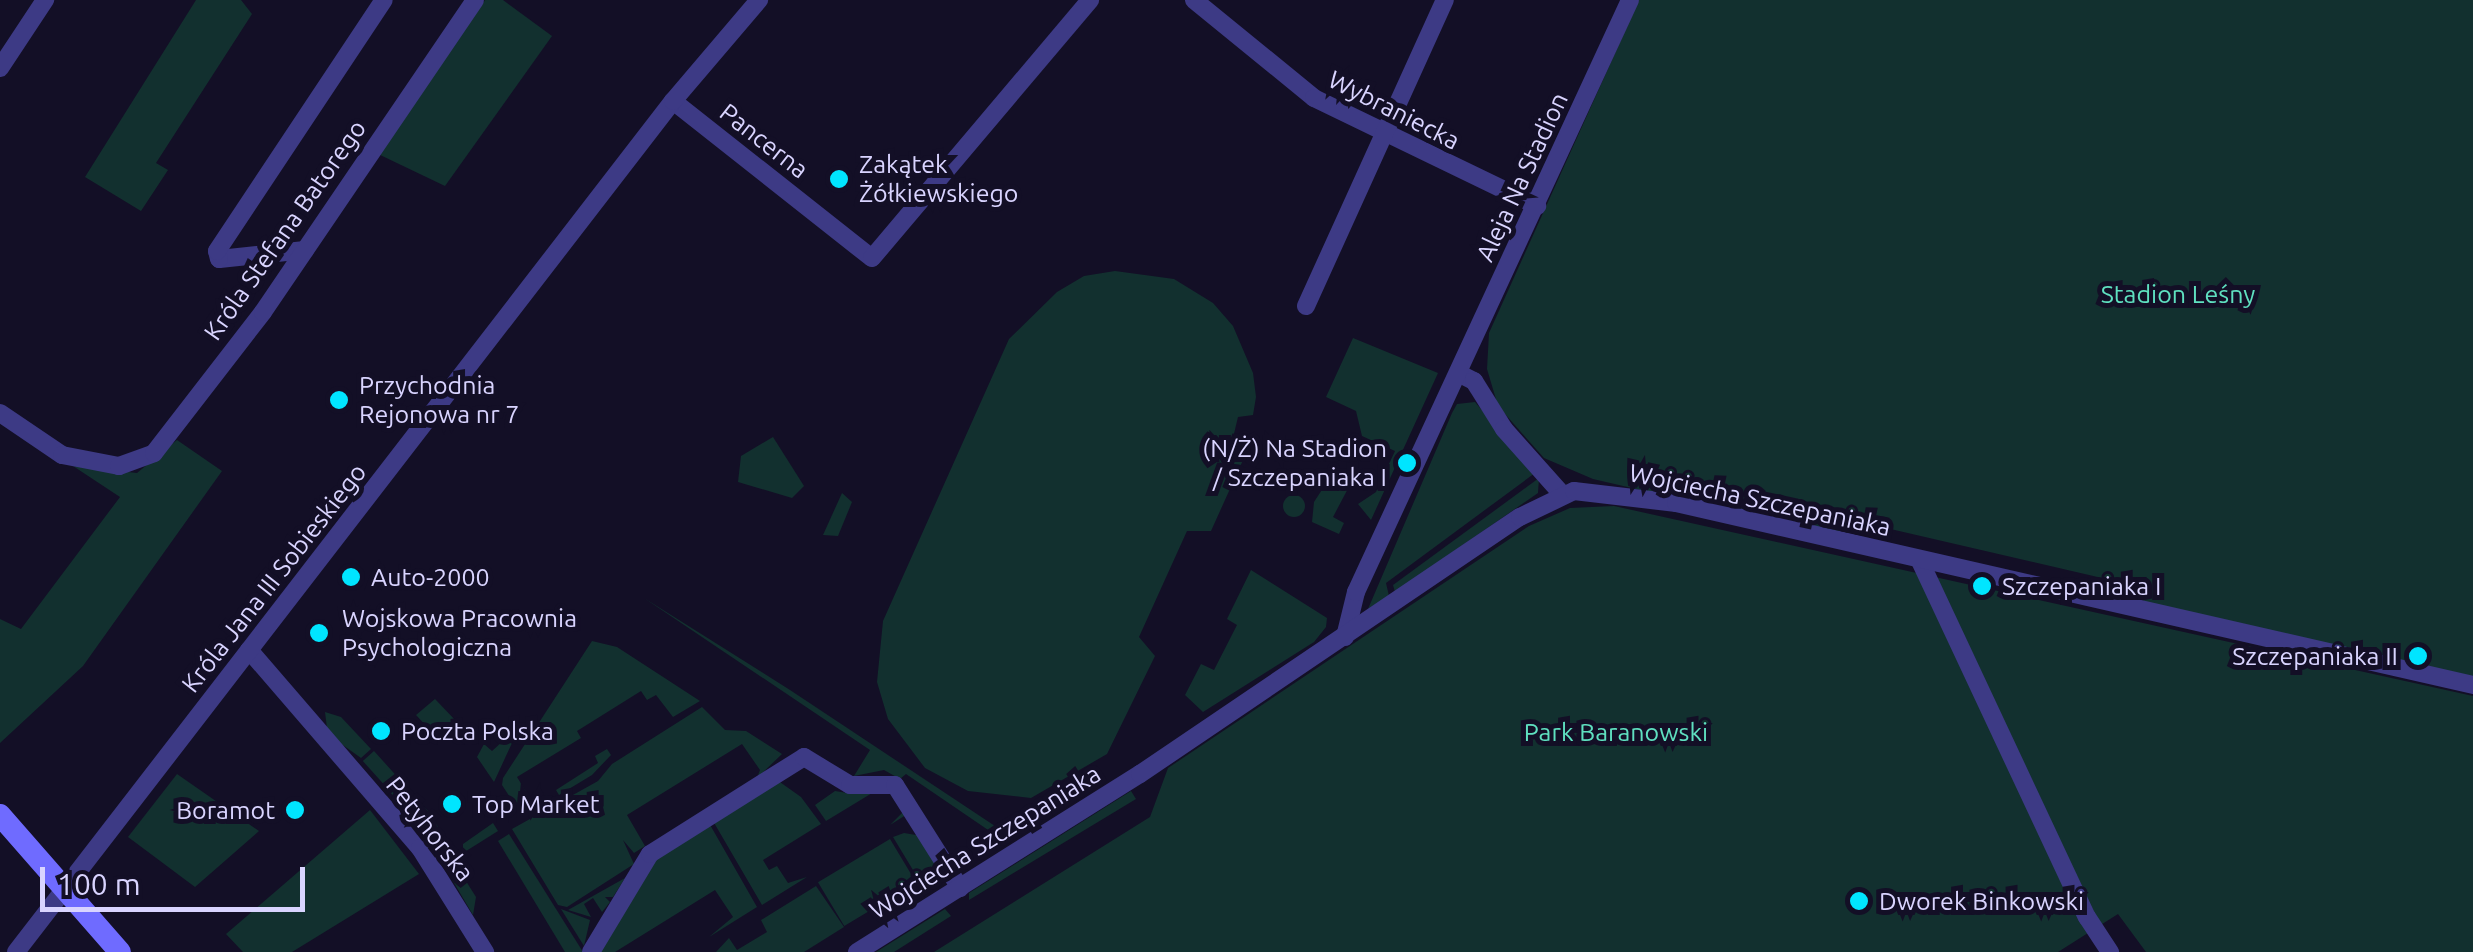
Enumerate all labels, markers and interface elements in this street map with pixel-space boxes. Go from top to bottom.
street label: Wybraniecka [1323,64,1465,156]
street label: Aleja Na Stadion [1470,88,1574,266]
street label: Pancerna [714,97,814,185]
street label: Króla Stefana Batorego [198,114,372,346]
place label: Zakątek Żółkiewskiego [859,150,1018,209]
marker: Zakątek Żółkiewskiego [828,168,850,190]
park label: Stadion Leśny [2101,279,2255,309]
place label: Przychodnia Rejonowa nr 7 [359,371,519,430]
marker: Przychodnia Rejonowa nr 7 [328,389,350,411]
place label: (N/Ż) Na Stadion / Szczepaniaka I [1202,434,1387,493]
marker: (N/Ż) Na Stadion / Szczepaniaka I [1396,452,1418,474]
street label: Króla Jana III Sobieskiego [175,458,373,698]
street label: Wojciecha Szczepaniaka [1626,458,1894,542]
place label: Auto-2000 [371,562,490,592]
marker: Auto-2000 [340,566,362,588]
place label: Szczepaniaka I [2002,571,2161,601]
marker: Szczepaniaka I [1971,575,1993,597]
place label: Wojskowa Pracownia Psychologiczna [342,604,577,663]
marker: Wojskowa Pracownia Psychologiczna [306,620,332,646]
place label: Szczepaniaka II [2232,641,2398,671]
marker: Szczepaniaka II [2407,645,2429,667]
place label: Poczta Polska [401,716,554,746]
park label: Park Baranowski [1524,717,1708,747]
marker: Poczta Polska [370,720,392,742]
street label: Wojciecha Szczepaniaka [864,759,1106,925]
street label: Petyhorska [380,771,480,887]
place label: Top Market [472,789,600,819]
marker: Top Market [441,793,463,815]
place label: Boramot [176,795,275,825]
marker: Boramot [284,799,306,821]
scale bar [45,847,310,909]
text: 100 m [57,867,141,901]
place label: Dworek Binkowski [1879,886,2084,916]
marker: Dworek Binkowski [1848,890,1870,912]

